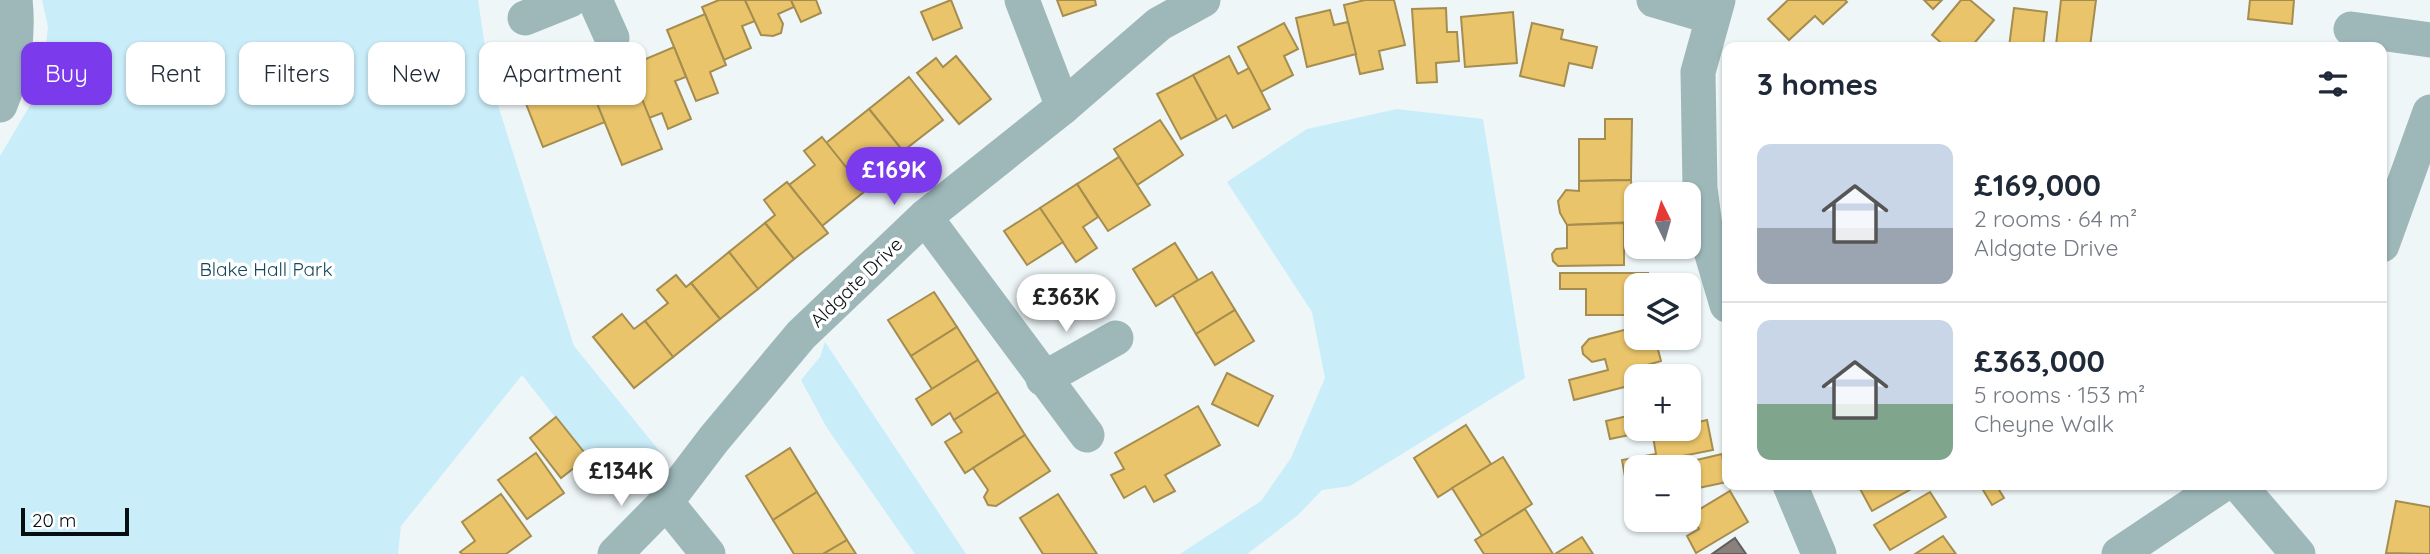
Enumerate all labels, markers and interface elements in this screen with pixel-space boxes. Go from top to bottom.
chip: Buy [21,42,112,105]
chip: Rent [126,42,225,105]
chip: Filters [239,42,354,105]
chip: New [368,42,465,105]
chip: Apartment [479,42,646,105]
text: 3 homes [1757,65,1878,103]
icon: filters [2314,65,2352,103]
pin: £169K [845,148,943,207]
text: £169K [862,155,926,184]
text: £169,000 [1974,166,2101,204]
icon: home [1813,172,1897,256]
north arrow [1624,182,1701,259]
map controls [1624,182,1701,532]
text: 2 rooms · 64 m² [1974,204,2137,233]
street label: Aldgate Drive [805,232,907,332]
text: Aldgate Drive [1974,233,2118,262]
park label: Blake Hall Park [199,257,333,281]
button: layers [1624,273,1701,350]
pin: £363K [1017,274,1115,334]
text: £363K [1033,282,1099,311]
text: £363,000 [1974,342,2105,380]
icon: home [1813,348,1897,432]
button: + [1624,364,1701,441]
text: 5 rooms · 153 m² [1974,380,2145,409]
text: Cheyne Walk [1974,409,2114,438]
pin: £134K [572,448,670,508]
button: − [1624,455,1701,532]
text: £134K [589,456,653,485]
scale bar [21,505,130,537]
text: 20 m [32,508,76,532]

